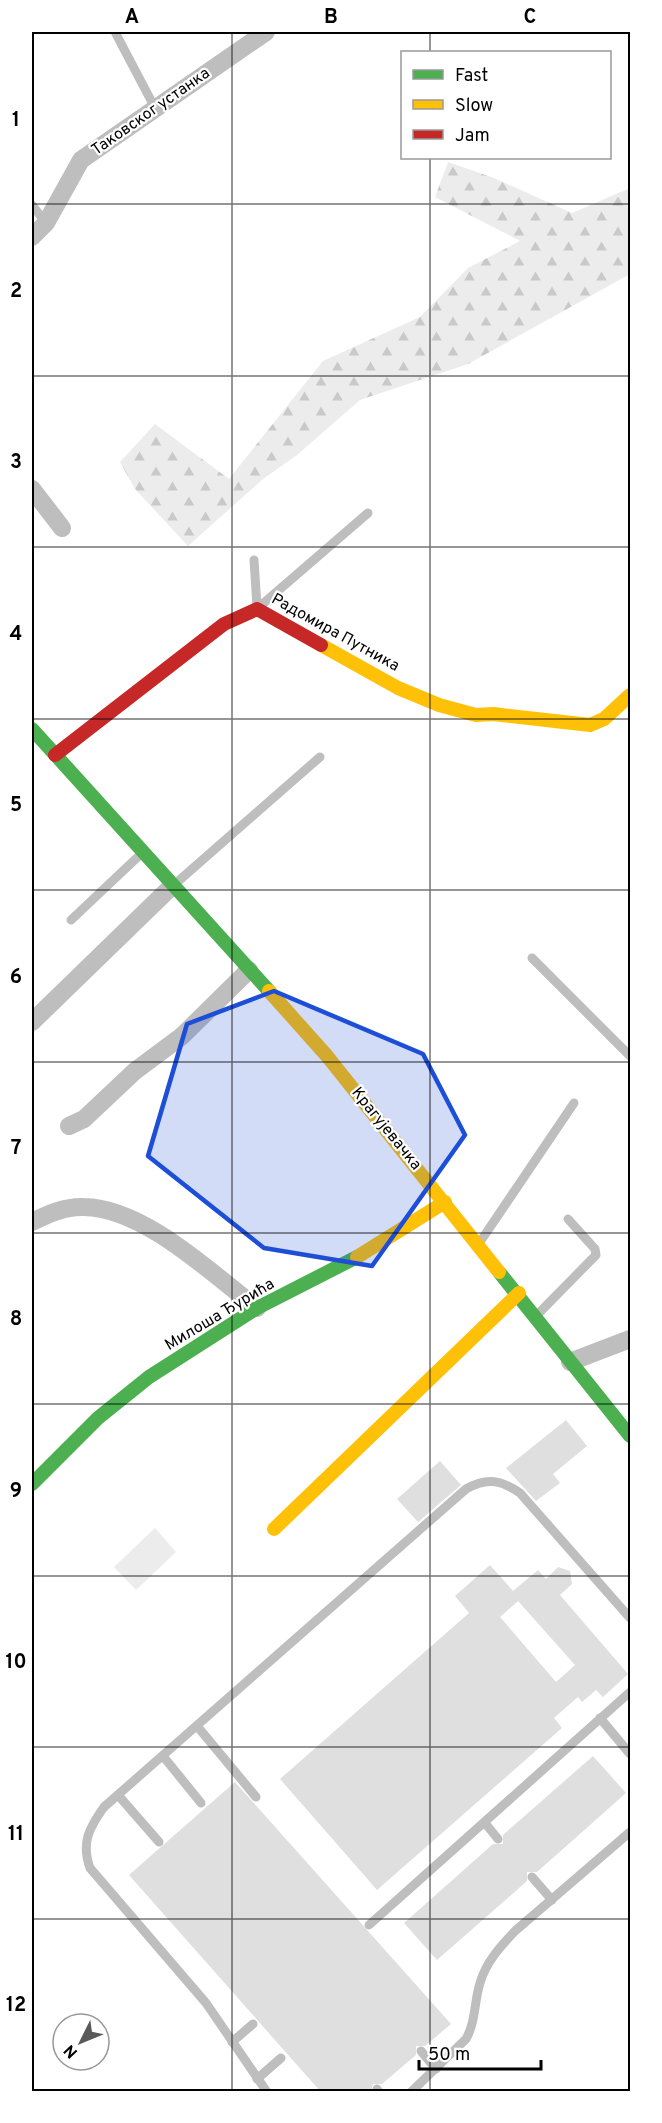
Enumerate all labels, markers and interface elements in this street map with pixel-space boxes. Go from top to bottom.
text: A [125,5,139,31]
text: B [324,5,338,31]
text: C [524,5,536,31]
legend [401,51,611,159]
street label: Таковског устанка [88,64,214,160]
text: Fast [455,65,488,88]
text: Slow [455,95,493,118]
text: 1 [12,108,20,134]
text: Jam [455,125,490,148]
text: 2 [10,279,22,305]
text: 3 [10,450,22,476]
street label: Радомира Путника [267,590,403,676]
text: 4 [10,622,22,648]
text: 5 [10,793,22,819]
text: 6 [10,965,22,991]
street label: Крагујевачка [346,1084,426,1174]
text: 7 [11,1136,21,1162]
street label: Милоша Ђурића [162,1274,278,1356]
text: 8 [10,1307,22,1333]
text: 9 [10,1479,22,1505]
text: 10 [5,1650,27,1676]
text: 11 [8,1822,24,1848]
text: 12 [6,1993,26,2019]
north arrow [51,2012,111,2072]
scale bar [419,2033,540,2071]
text: N [60,2040,83,2062]
text: 50 m [428,2044,470,2067]

